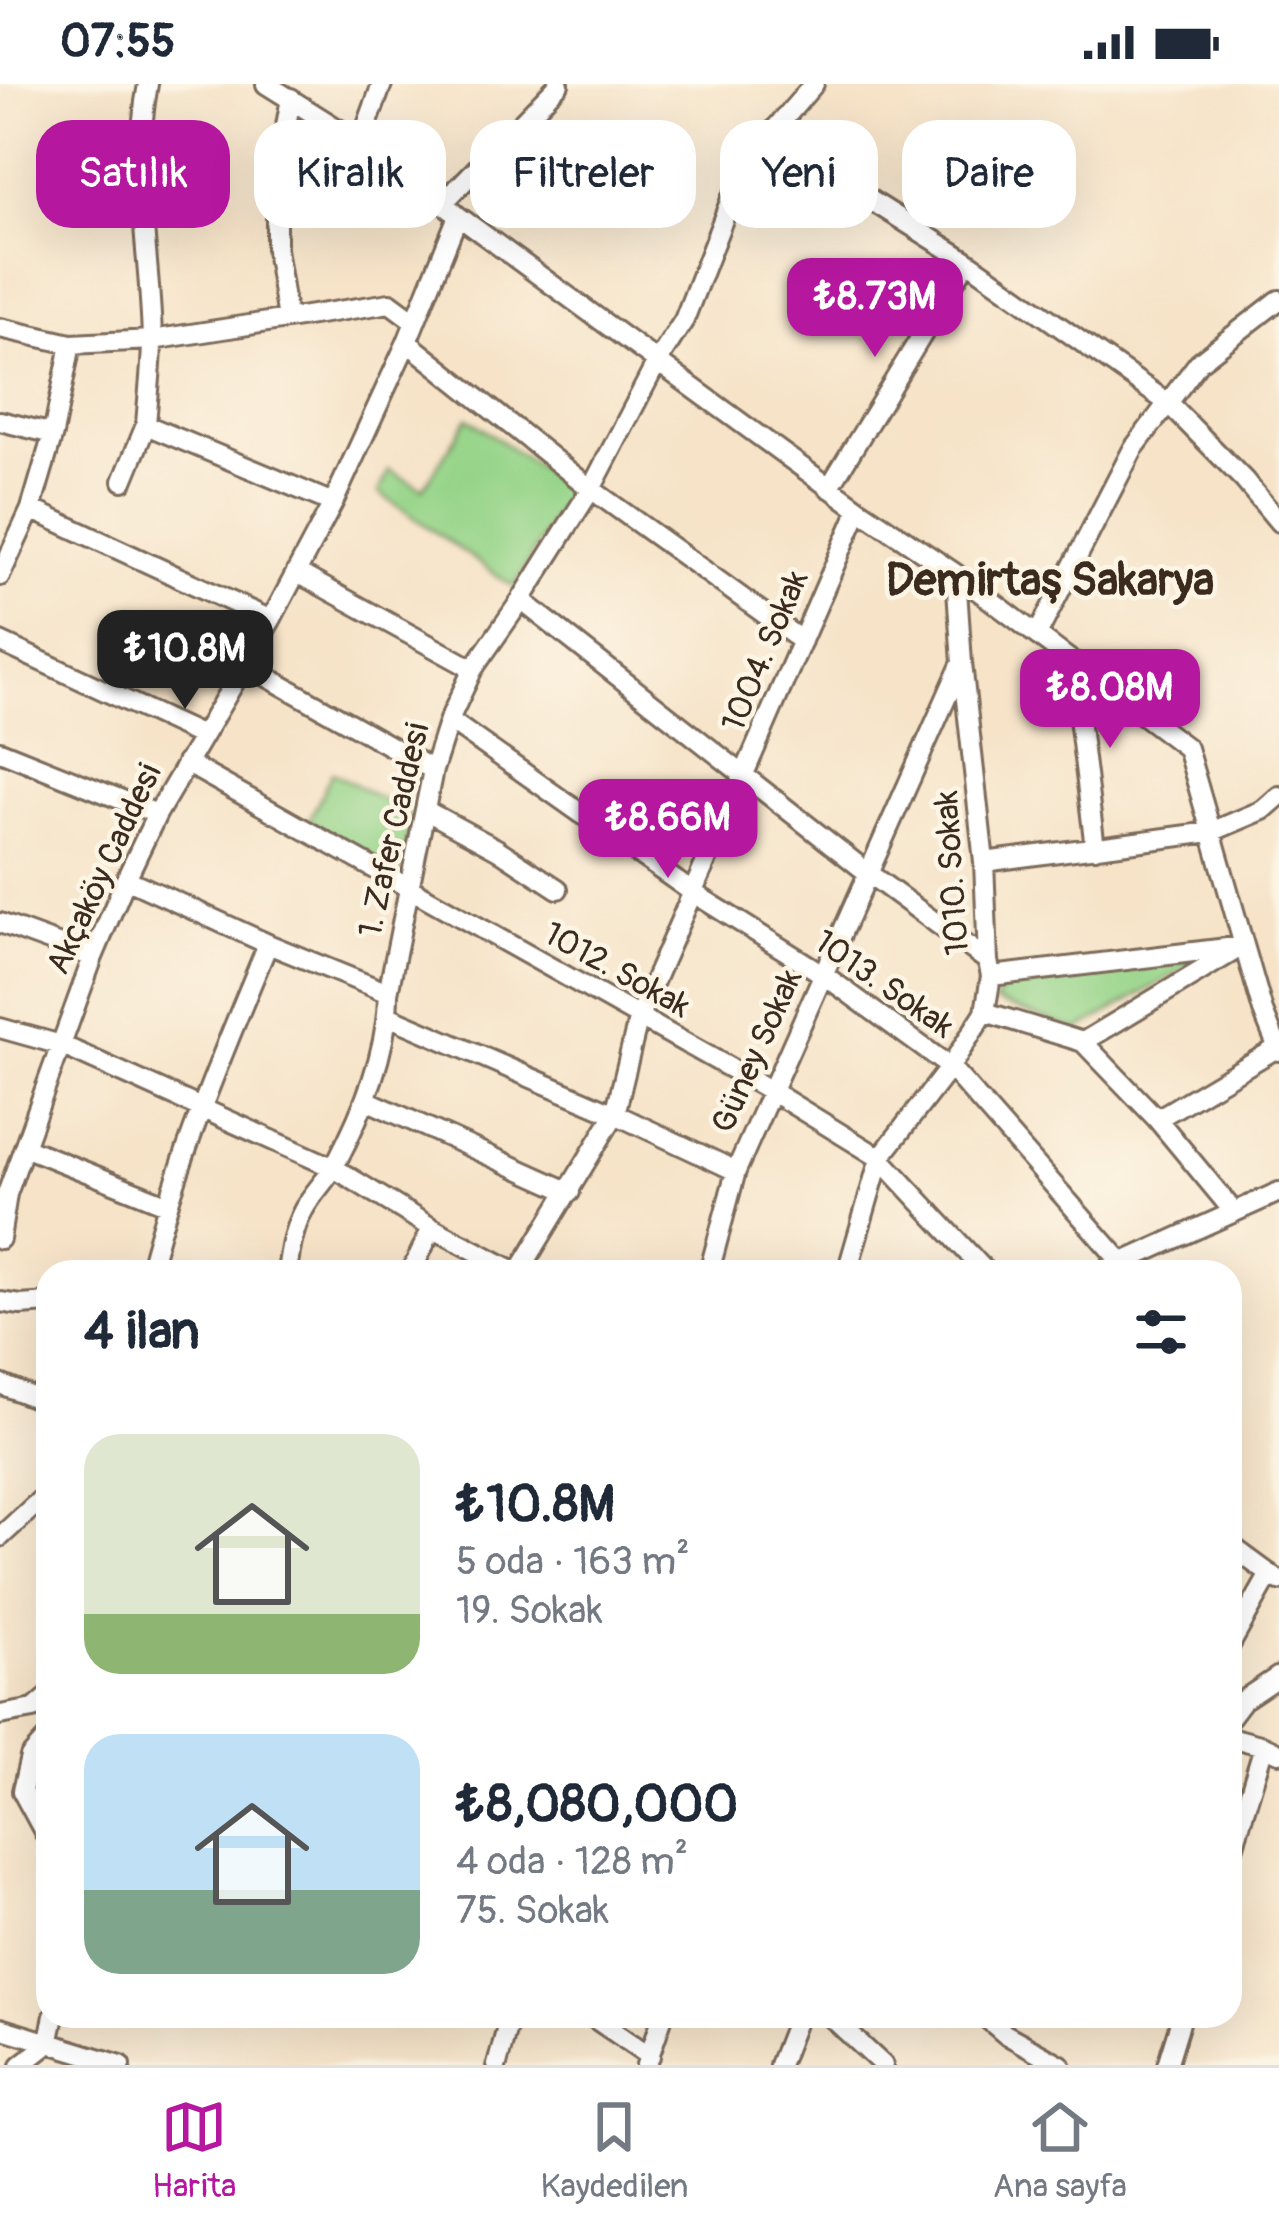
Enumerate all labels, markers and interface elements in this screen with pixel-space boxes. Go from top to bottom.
text: 07:55 [60,14,175,70]
chip: Satılık [36,120,230,228]
chip: Kiralık [254,120,446,228]
chip: Filtreler [470,120,696,228]
chip: Yeni [720,120,878,228]
chip: Daire [902,120,1076,228]
pin: ₺8.73M [777,258,973,360]
text: ₺8.73M [814,272,936,321]
district label: Demirtaş Sakarya [886,553,1214,609]
street label: 1004. Sokak [713,564,817,738]
pin: ₺10.8M [87,610,283,712]
text: ₺10.8M [124,624,246,673]
pin: ₺8.08M [1012,649,1208,751]
text: ₺8.08M [1047,663,1173,712]
street label: 1. Zafer Caddesi [349,719,439,941]
street label: Akçaköy Caddesi [37,757,171,981]
pin: ₺8.66M [570,779,766,881]
street label: 1010. Sokak [926,789,978,957]
text: ₺8.66M [605,793,731,842]
street label: 1012. Sokak [537,913,698,1027]
street label: 1013. Sokak [806,921,962,1047]
street label: Güney Sokak [703,963,811,1139]
icon: filters [1128,1299,1194,1365]
text: 4 ilan [84,1300,200,1364]
text: ₺10.8M [456,1473,615,1537]
icon: home [180,1482,324,1626]
text: 5 oda · 163 m² [456,1537,690,1586]
text: 19. Sokak [456,1586,603,1635]
text: ₺8,080,000 [456,1773,738,1837]
icon: home [180,1782,324,1926]
text: 4 oda · 128 m² [456,1837,688,1886]
text: 75. Sokak [456,1886,609,1935]
tab: Harita [152,2094,236,2207]
tab: Kaydedilen [541,2094,688,2207]
tab: Ana sayfa [993,2094,1127,2207]

